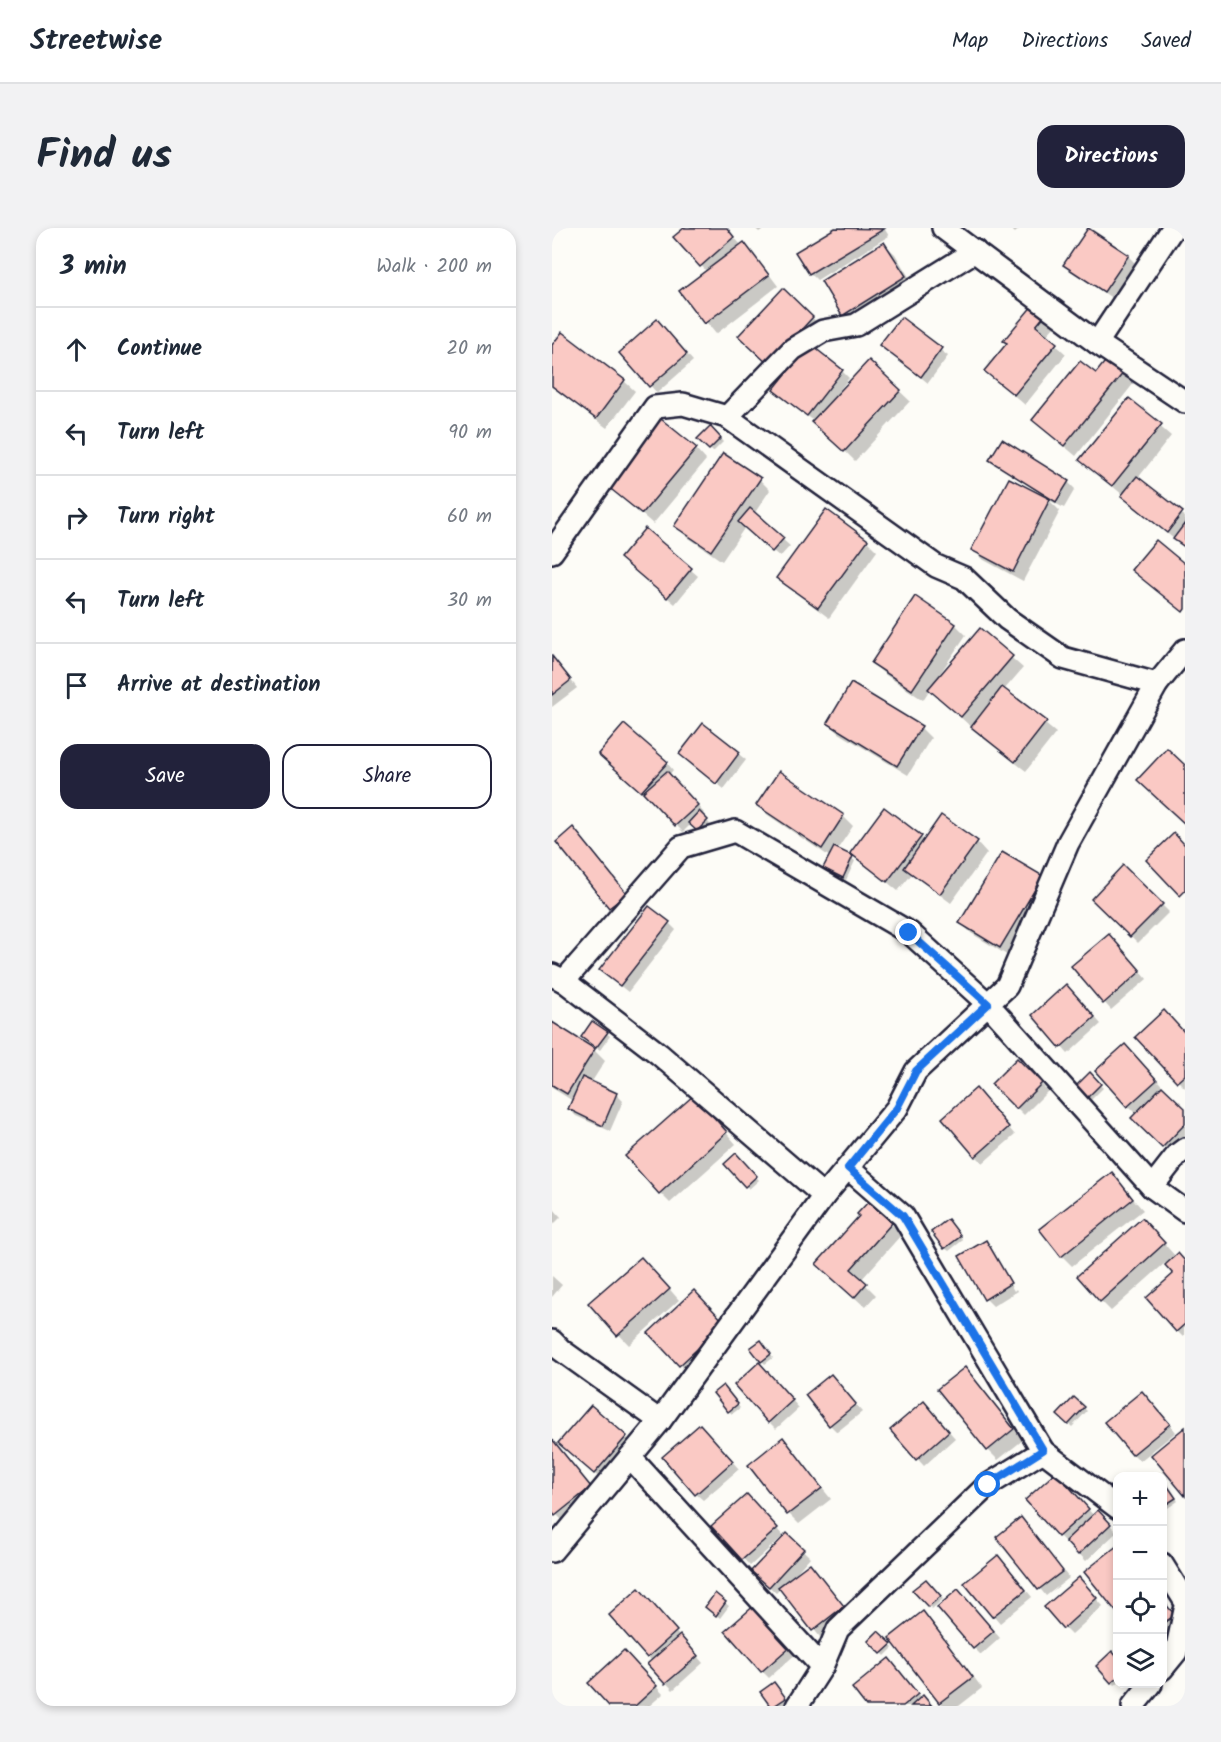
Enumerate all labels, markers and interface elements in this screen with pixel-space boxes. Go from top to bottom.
text: Streetwise [30,19,162,64]
text: Map [952,25,988,58]
text: Directions [1021,25,1108,58]
text: Saved [1141,25,1191,58]
text: Find us [36,123,172,190]
button: Directions [1037,125,1185,188]
text: 3 min [60,246,127,288]
text: Walk · 200 m [376,251,492,283]
text: Continue [117,332,202,367]
icon: ahead [60,333,93,366]
text: 20 m [446,333,492,365]
text: Turn left [117,416,204,451]
icon: left [60,417,93,450]
text: 90 m [448,417,492,449]
text: Turn right [117,500,215,535]
icon: right [60,501,93,534]
text: 60 m [447,501,492,533]
text: Turn left [117,584,204,619]
icon: left [60,585,93,618]
text: 30 m [447,585,492,617]
text: Arrive at destination [117,668,320,703]
icon: arrive [60,669,93,702]
button: Save [60,744,270,809]
button: Share [282,744,492,809]
route end [895,919,921,945]
route start [974,1471,1000,1497]
map controls [1113,1472,1167,1688]
button: + [1113,1472,1167,1526]
button: − [1113,1526,1167,1580]
button: locate [1113,1580,1167,1634]
button: layers [1113,1634,1167,1688]

